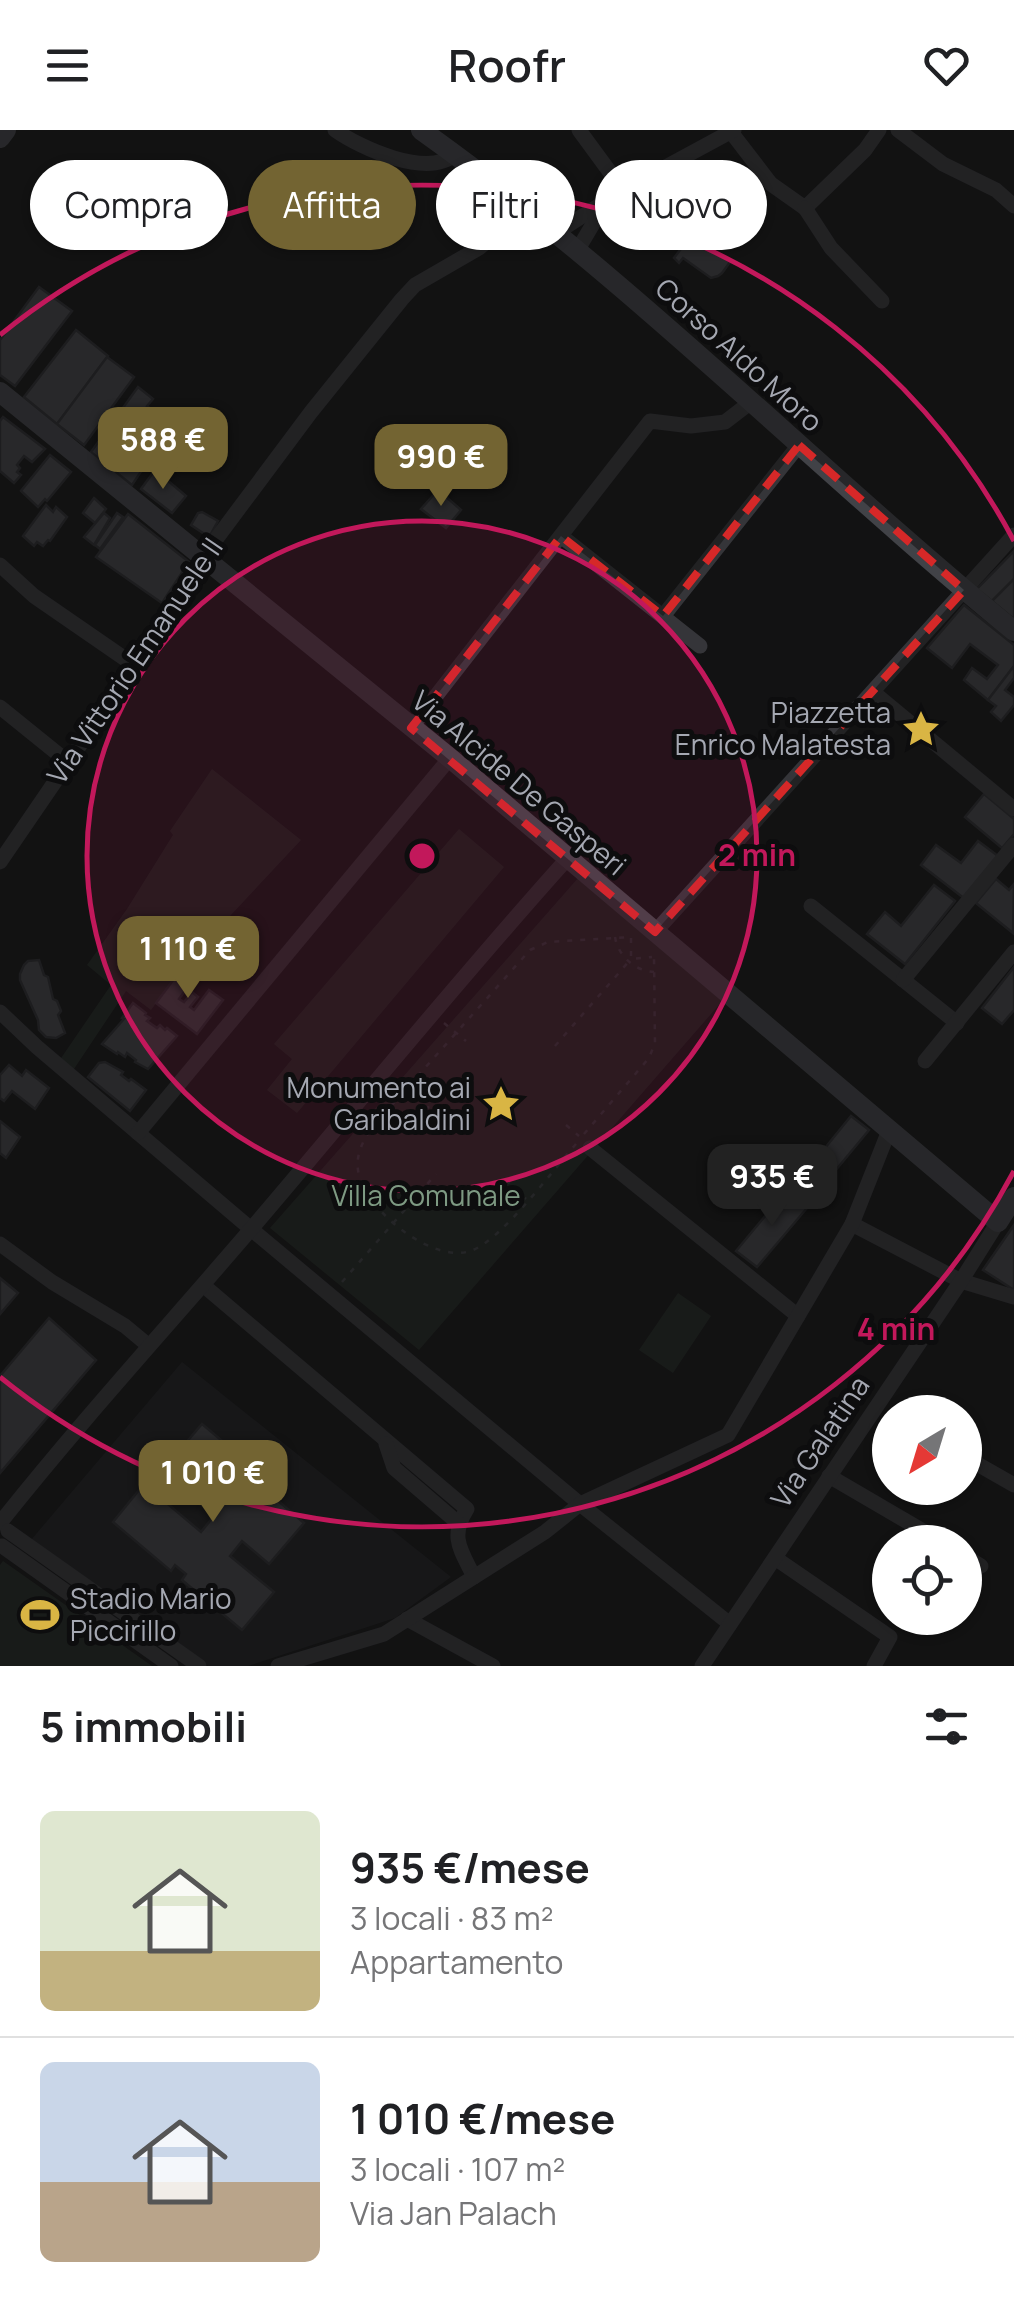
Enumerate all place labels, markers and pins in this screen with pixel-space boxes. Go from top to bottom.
pin: 588 € [93,407,233,492]
pin: 990 € [371,424,511,509]
place label: Piazzetta Enrico Malatesta [675,693,891,763]
place icon: Piazzetta Enrico Malatesta [900,708,942,750]
centre of rings [404,838,440,874]
pin: 1 110 € [96,916,280,1001]
place label: Monumento ai Garibaldini [287,1068,471,1138]
place icon: Monumento ai Garibaldini [480,1083,522,1125]
pin: 935 € [702,1144,842,1229]
pin: 1 010 € [121,1440,305,1525]
place label: Stadio Mario Piccirillo [70,1579,232,1649]
sports icon: Stadio Mario Piccirillo [19,1594,61,1636]

